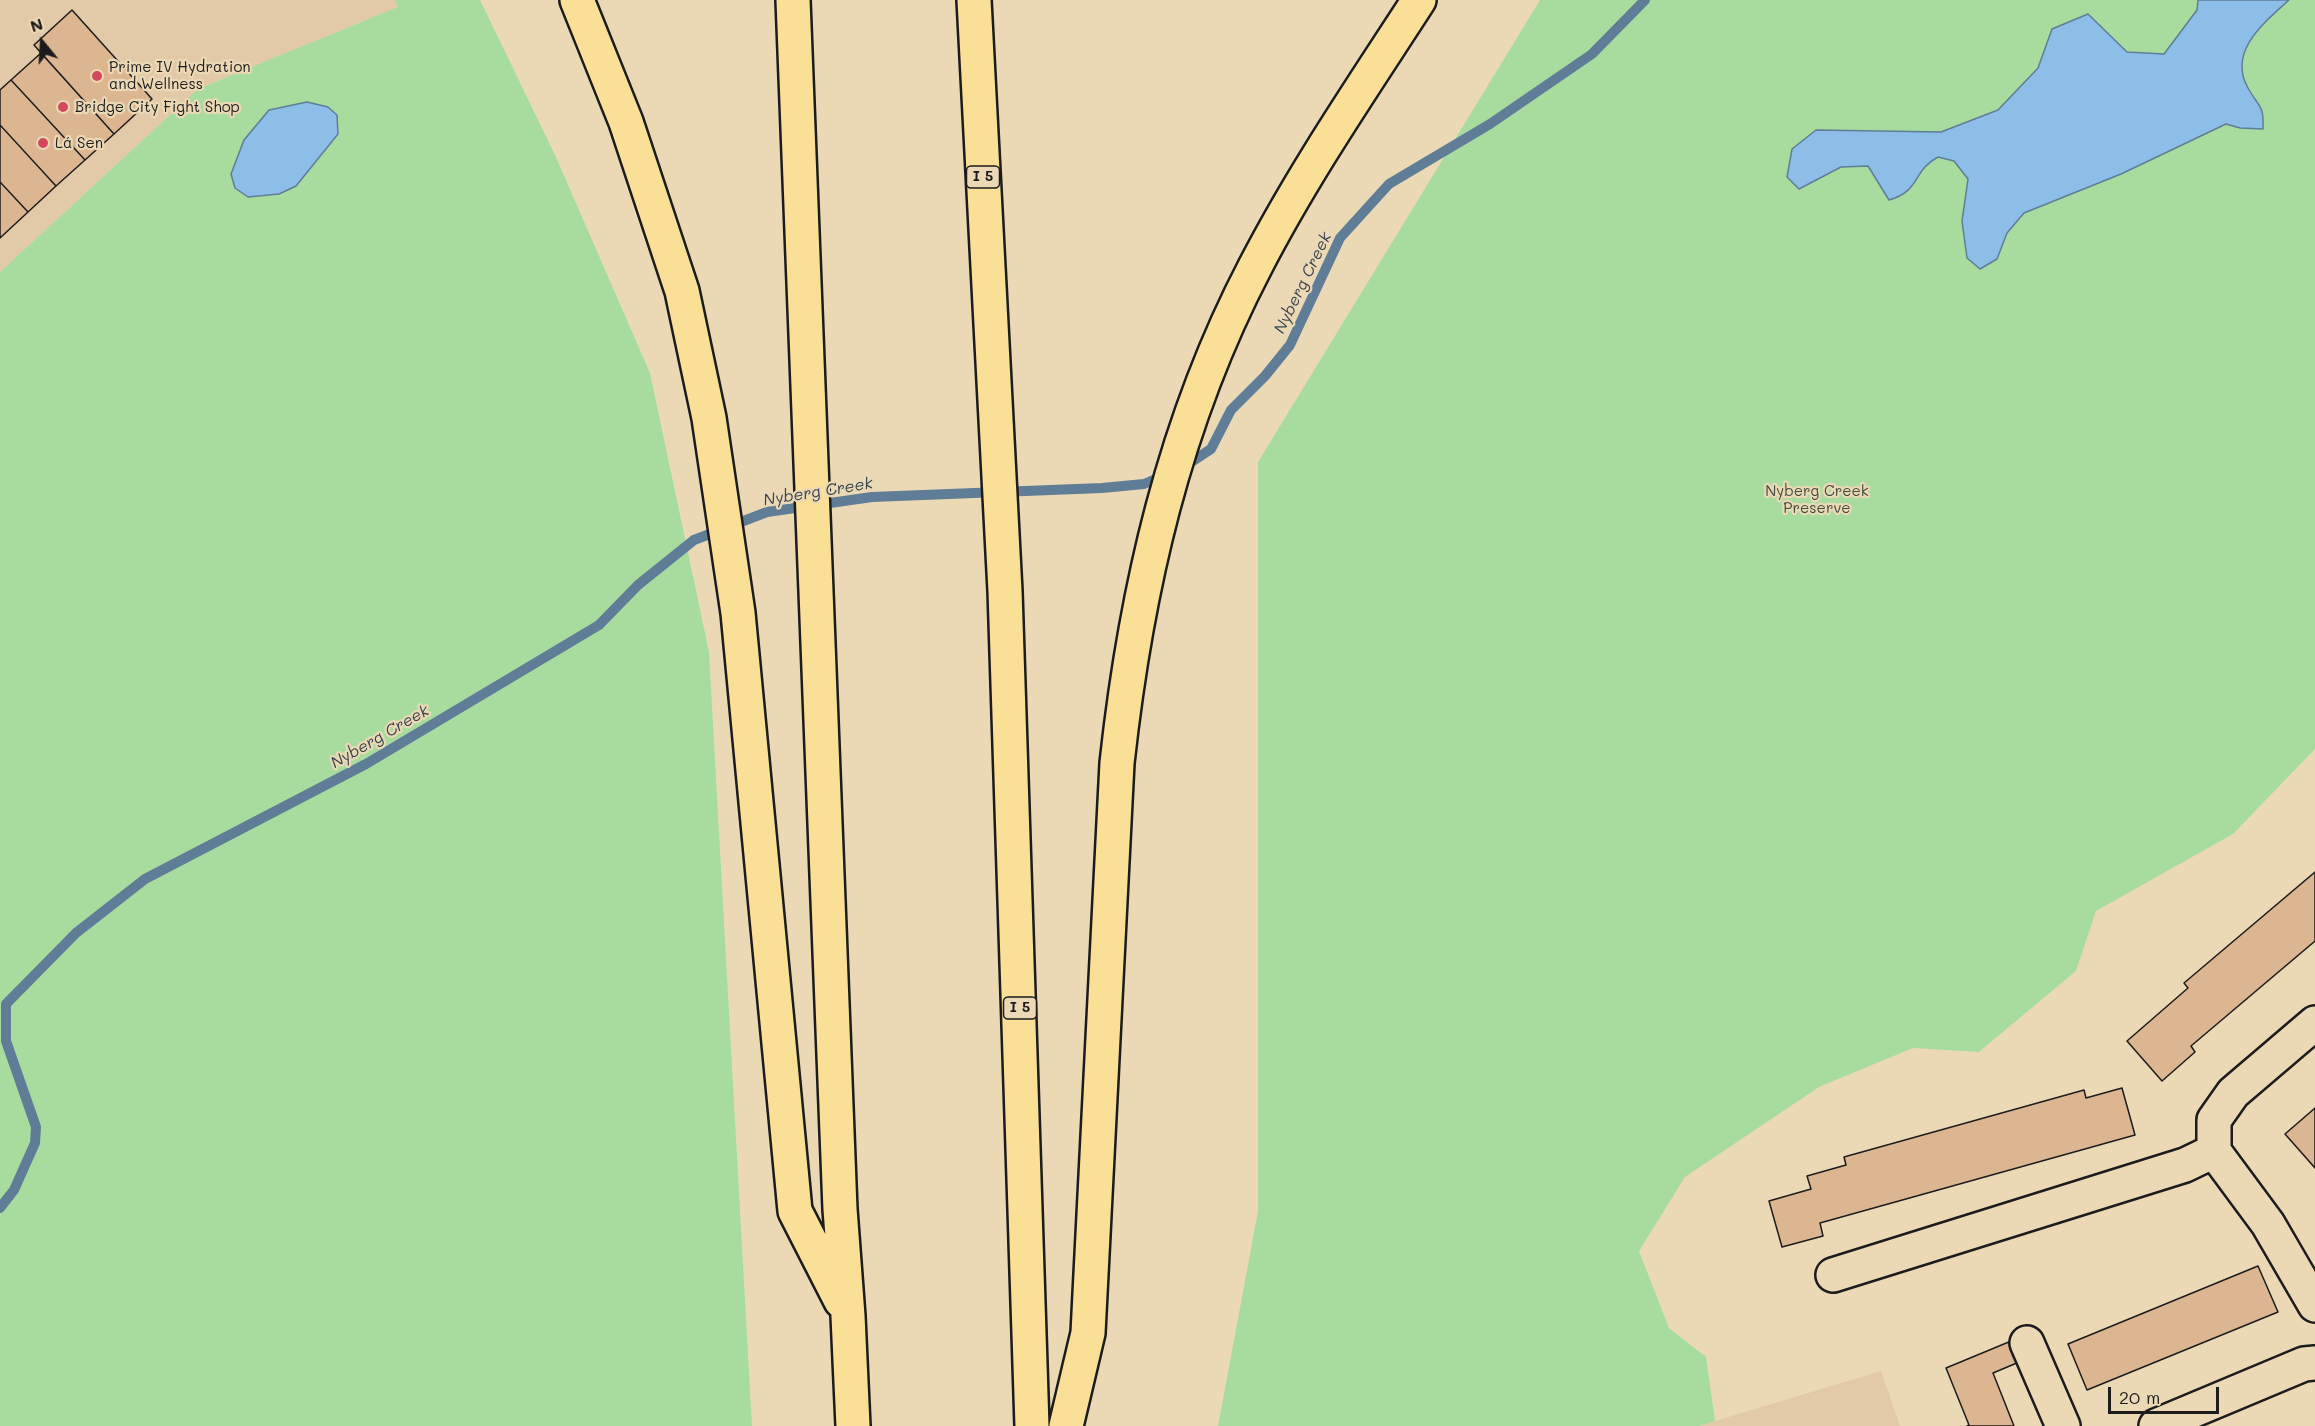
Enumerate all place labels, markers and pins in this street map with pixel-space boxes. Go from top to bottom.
place label: Prime IV Hydration and Wellness [109,58,251,93]
marker: Prime IV Hydration and Wellness [90,69,104,83]
place label: Bridge City Fight Shop [75,98,240,116]
marker: Bridge City Fight Shop [56,100,70,114]
place label: Lá Sen [55,134,103,152]
marker: Lá Sen [36,136,50,150]

